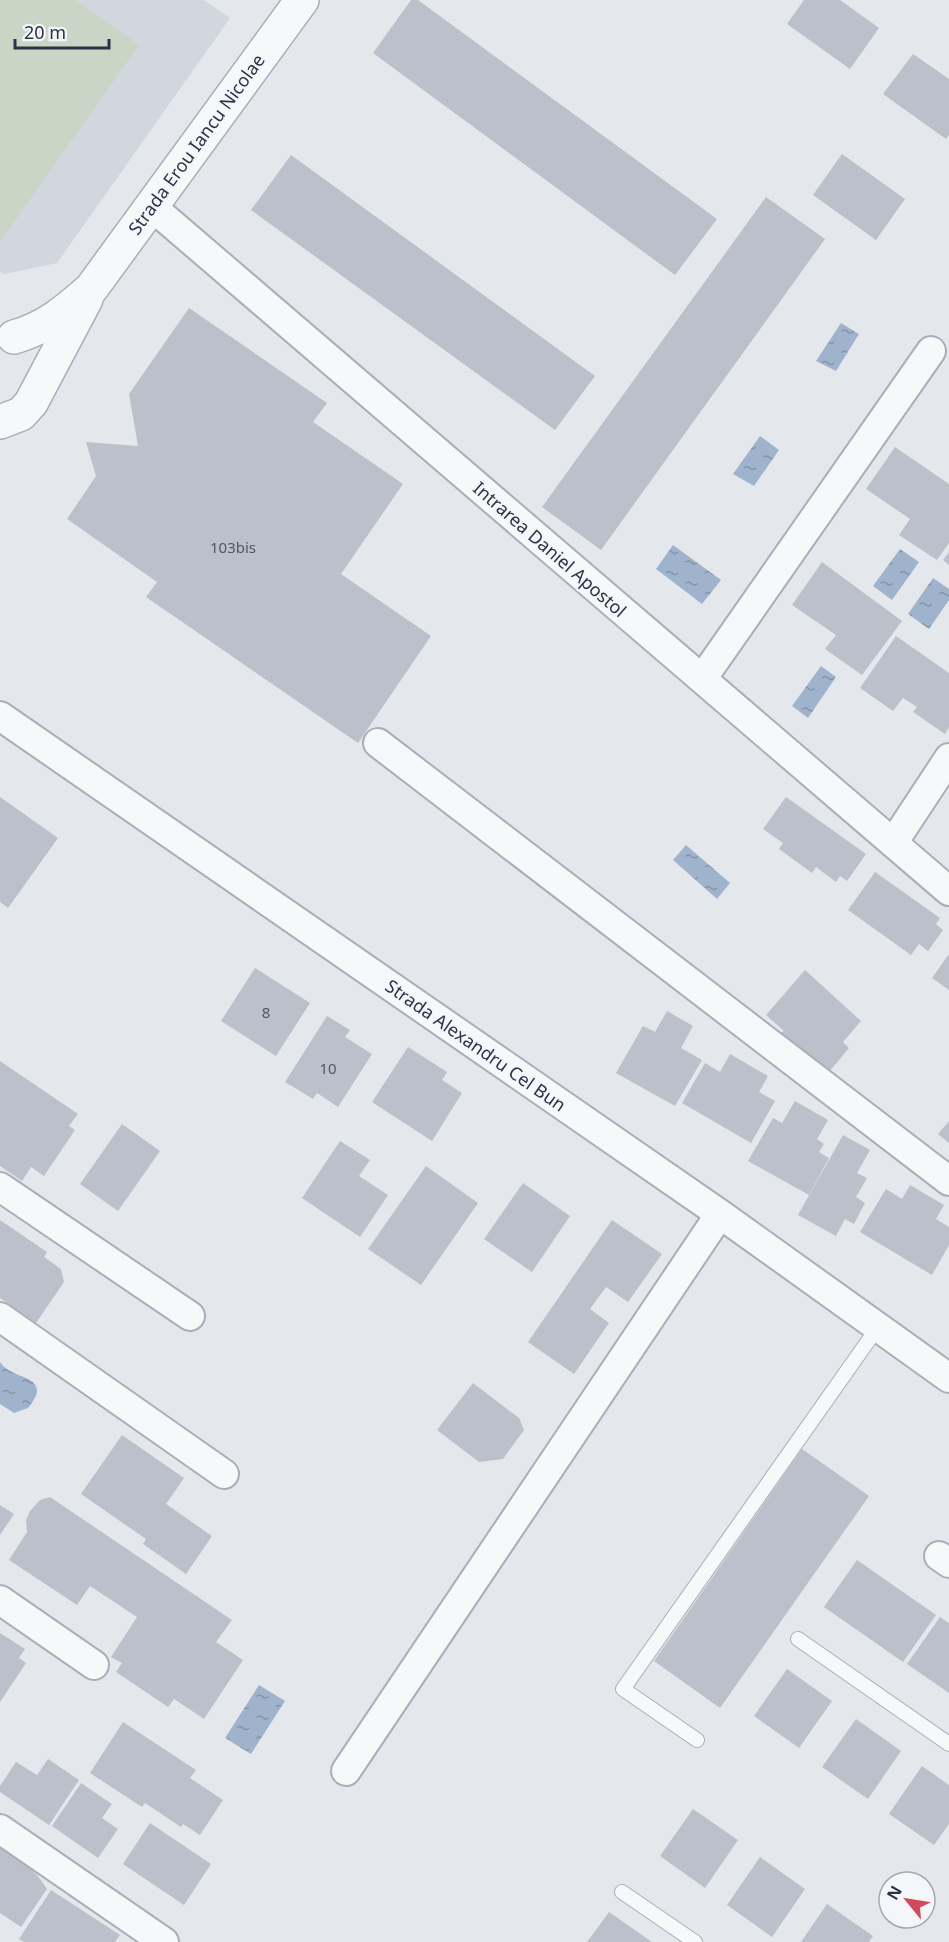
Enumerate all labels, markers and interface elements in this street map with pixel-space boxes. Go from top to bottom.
scale bar [15,12,110,50]
text: 20 m [24,20,66,44]
street label: Strada Erou Iancu Nicolae [122,49,270,239]
street label: Intrarea Daniel Apostol [468,476,632,622]
house number: 103bis [210,537,256,557]
street label: Strada Alexandru Cel Bun [381,973,571,1117]
house number: 8 [262,1002,270,1022]
house number: 10 [319,1058,337,1078]
north arrow [877,1870,937,1930]
text: N [881,1881,907,1904]

